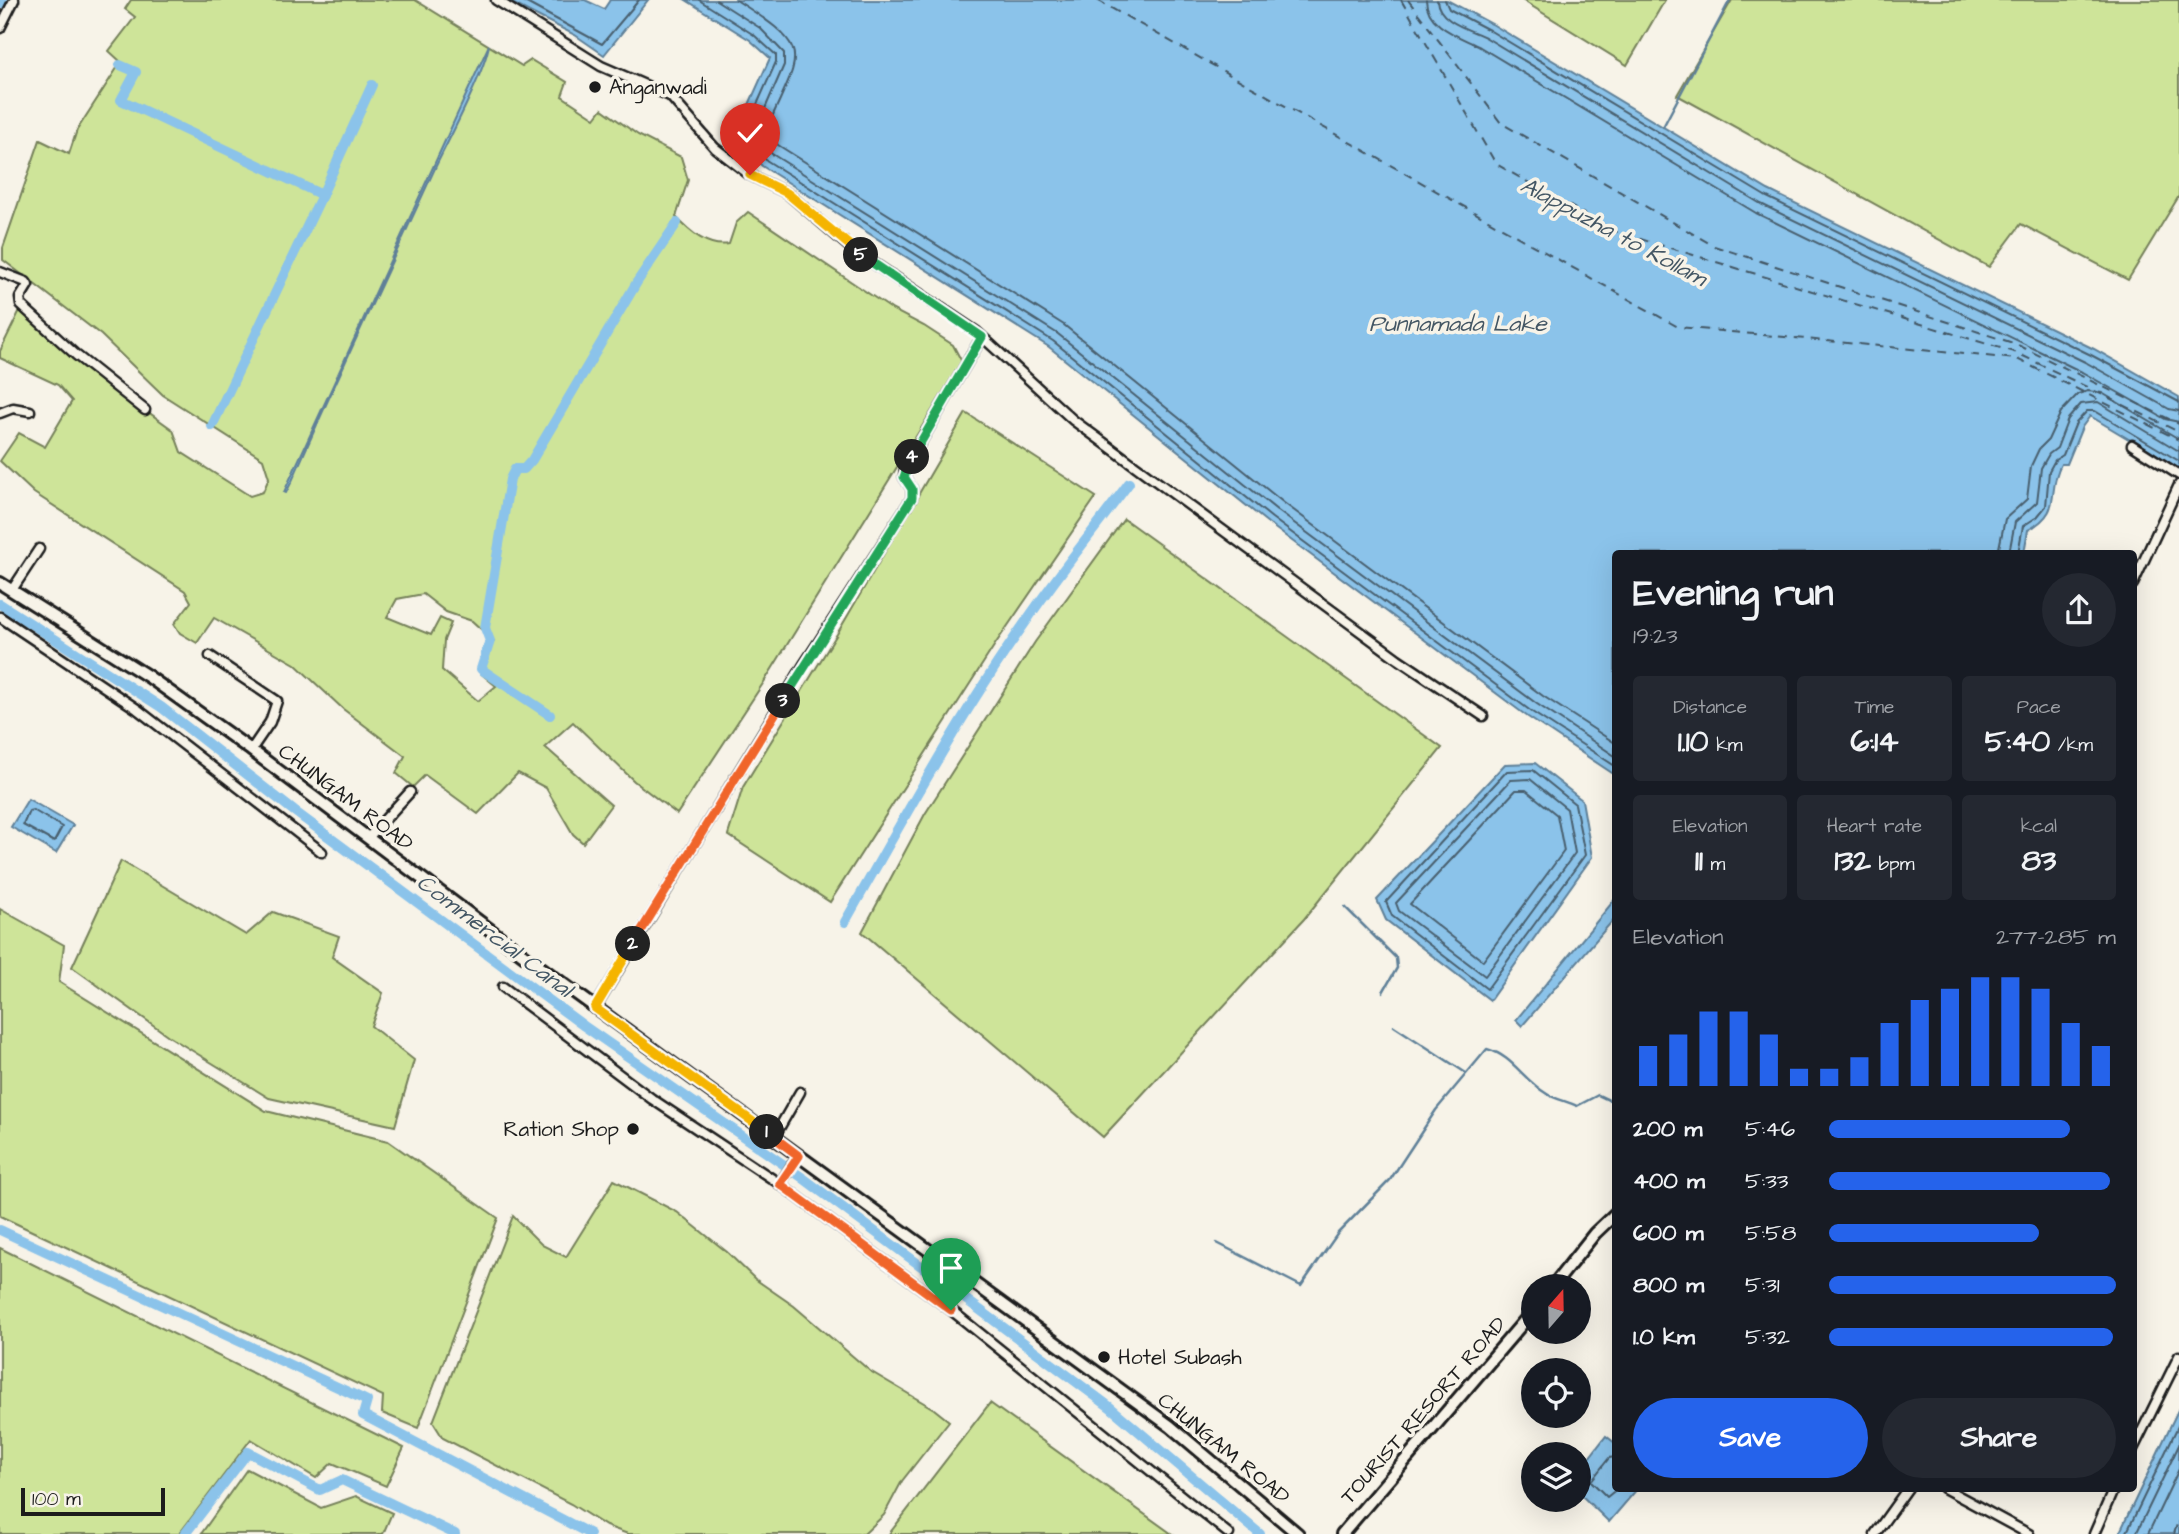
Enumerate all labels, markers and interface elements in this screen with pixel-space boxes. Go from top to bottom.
place label: Anganwadi [609,73,707,104]
marker: Anganwadi [587,79,603,95]
pin [720,103,780,175]
icon: check [731,114,769,152]
water label: Alappuzha to Kollam [1515,169,1714,295]
pin: 5 [844,238,878,272]
text: 5 [854,241,867,268]
water label: Punnamada Lake [1369,308,1548,340]
pin: 4 [894,440,930,475]
text: 4 [905,443,918,470]
text: Evening run [1633,568,1834,620]
button: share [2042,573,2116,647]
text: 19:23 [1633,620,1678,652]
pin: 3 [766,684,800,718]
text: 3 [778,687,787,714]
text: Distance [1673,694,1747,721]
text: Time [1855,694,1894,721]
text: Pace [2017,694,2061,721]
text: 1.10 [1678,721,1709,763]
text: 6:14 [1850,721,1899,763]
text: 5:40 [1985,721,2050,763]
text: km [1709,732,1743,759]
text: /km [2050,732,2093,759]
street label: CHUNGAM ROAD [272,737,420,858]
text: Elevation [1673,813,1748,840]
text: Heart rate [1827,813,1922,840]
text: kcal [2021,813,2057,840]
text: 11 [1695,840,1703,882]
text: 132 [1835,840,1871,882]
text: 83 [2021,840,2056,882]
text: m [1703,851,1725,878]
text: bpm [1871,851,1914,878]
water label: Commercial Canal [410,867,582,1007]
text: Elevation [1633,921,1724,953]
text: 277–285 m [1996,921,2116,953]
pin: 2 [616,926,650,962]
text: 2 [627,930,638,957]
text: 200 m [1633,1113,1702,1145]
text: 5:46 [1745,1113,1795,1145]
pin: 1 [750,1114,784,1150]
place label: Ration Shop [504,1115,619,1145]
text: 1 [765,1118,768,1145]
marker: Ration Shop [625,1121,641,1137]
text: 400 m [1633,1165,1705,1197]
text: 5:33 [1745,1165,1789,1197]
text: 600 m [1633,1217,1704,1249]
text: 5:58 [1745,1217,1796,1249]
pin [921,1238,981,1310]
icon: arrive [932,1249,970,1287]
text: 800 m [1633,1269,1704,1301]
text: 5:31 [1745,1269,1780,1301]
north arrow [1521,1274,1591,1344]
map controls [1521,1274,1591,1512]
street label: TOURIST RESORT ROAD [1334,1310,1513,1510]
text: 1.0 km [1633,1321,1695,1353]
text: 5:32 [1745,1321,1790,1353]
place label: Hotel Subash [1118,1343,1242,1372]
marker: Hotel Subash [1096,1349,1112,1365]
button: locate [1521,1358,1591,1428]
street label: CHUNGAM ROAD [1151,1386,1296,1511]
button: Save [1633,1398,1868,1478]
button: Share [1882,1398,2116,1478]
button: layers [1521,1442,1591,1512]
scale bar [21,1485,164,1517]
text: 100 m [32,1486,81,1513]

